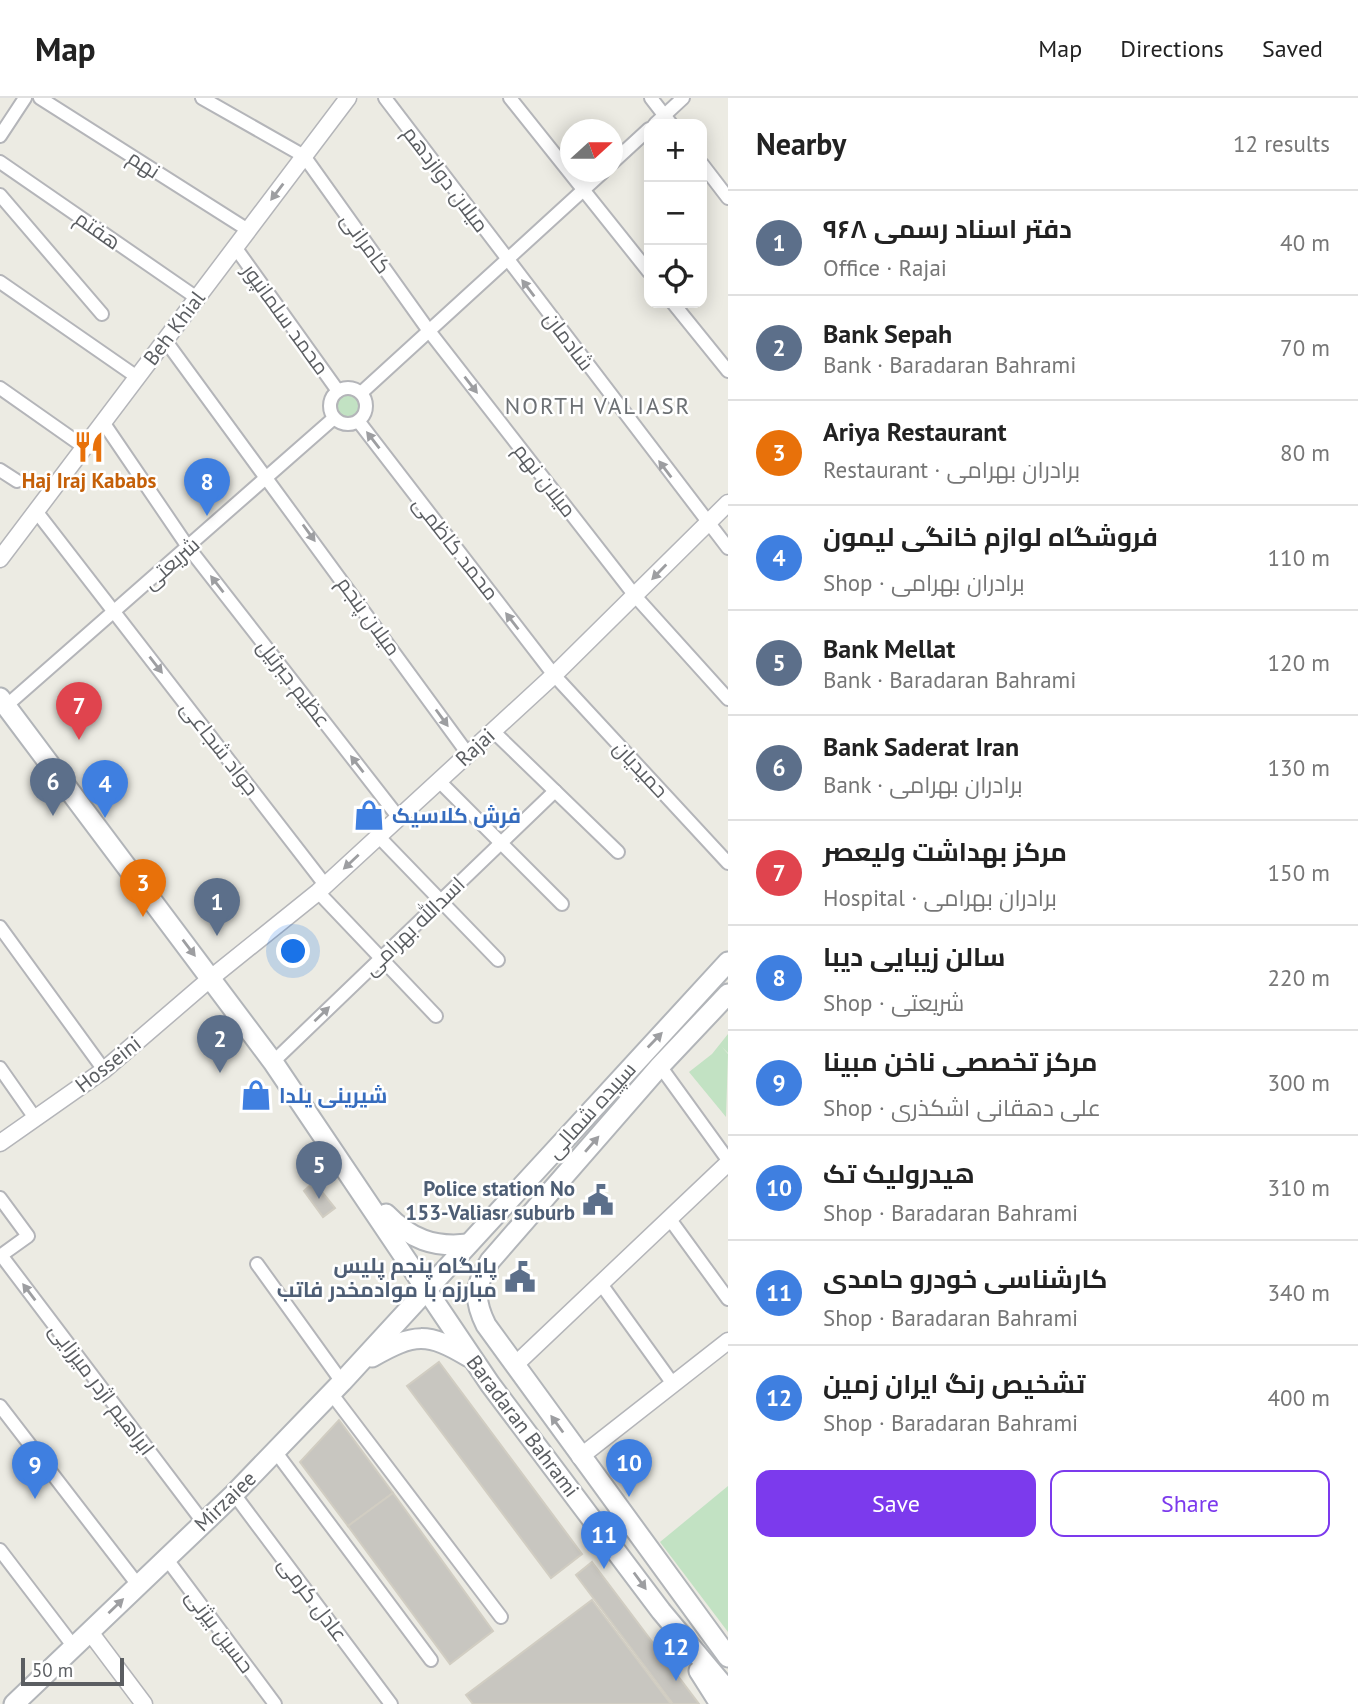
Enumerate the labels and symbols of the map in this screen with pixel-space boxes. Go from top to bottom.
north arrow [560,119,623,182]
street label: میلان دوازدهم [396,120,495,238]
street label: نهم [122,144,165,185]
one-way arrow [270,182,284,201]
street label: هفتم [69,205,126,256]
street label: کامرانی [335,207,397,279]
street label: محمد سلمانپور [236,257,335,380]
one-way arrow [521,278,535,297]
street label: Beh Khial [137,285,211,371]
street label: شادمان [538,306,600,376]
one-way arrow [464,375,479,393]
district label: NORTH VALIASR [505,391,691,420]
restaurant icon: Haj Iraj Kababs [72,430,106,464]
one-way arrow [366,432,381,450]
street label: میلان نهم [507,438,582,523]
pin: 8 [184,458,230,516]
one-way arrow [659,460,673,478]
place label: Haj Iraj Kababs [22,467,156,494]
street label: محمد کاظمی [407,491,505,605]
one-way arrow [302,524,316,542]
street label: شریعتی [137,531,205,595]
one-way arrow [652,563,668,580]
street label: میلان پنجم [330,571,407,662]
one-way arrow [210,576,225,594]
one-way arrow [505,612,520,630]
street label: عظیم جبرئیل [250,634,337,733]
one-way arrow [148,656,163,674]
pin: 7 [56,682,102,740]
street label: جواد شجاعی [175,695,265,801]
one-way arrow [435,708,450,726]
street label: Rajai [450,722,500,772]
street label: حمیدیان [608,735,674,803]
one-way arrow [350,755,364,773]
pin: 6 [30,758,76,816]
pin: 4 [82,760,128,818]
shop icon: فرش کلاسیک [352,798,386,832]
place label: فرش کلاسیک [392,802,521,829]
one-way arrow [343,854,360,870]
pin: 3 [120,859,166,917]
street label: اسدالله بهرامی [357,871,471,981]
pin: 1 [194,878,240,936]
your location [276,934,310,968]
one-way arrow [181,939,196,957]
one-way arrow [314,1006,330,1022]
pin: 2 [197,1015,243,1073]
street label: Hosseini [70,1030,146,1098]
one-way arrow [646,1032,662,1049]
street label: سپیده شمالی [541,1056,641,1164]
shop icon: شیرینی یلدا [239,1078,273,1112]
place label: شیرینی یلدا [279,1082,387,1109]
one-way arrow [584,1135,599,1152]
pin: 5 [296,1141,342,1199]
place label: Police station No 153-Valiasr suburb [405,1175,575,1226]
public building icon: Police station No 153-Valiasr suburb [581,1183,615,1217]
place label: پایگاه پنجم پلیس مبارزه با موادمخدر فاتب [277,1252,497,1303]
public building icon: پایگاه پنجم پلیس مبارزه با موادمخدر فاتب [503,1260,537,1294]
one-way arrow [23,1283,37,1301]
street label: ابراهیم اژدر میرزایی [42,1317,161,1461]
street label: Baradaran Bahrami [461,1350,585,1502]
one-way arrow [550,1415,564,1433]
pin: 10 [606,1439,652,1497]
pin: 9 [12,1441,58,1499]
street label: Mirzaiee [188,1465,262,1537]
pin: 11 [581,1511,627,1569]
street label: عادل کرمی [272,1551,354,1647]
one-way arrow [632,1572,646,1590]
street label: حسین بیژنی [180,1584,260,1678]
one-way arrow [108,1597,125,1614]
pin: 12 [653,1623,699,1681]
scale bar [21,1655,124,1687]

